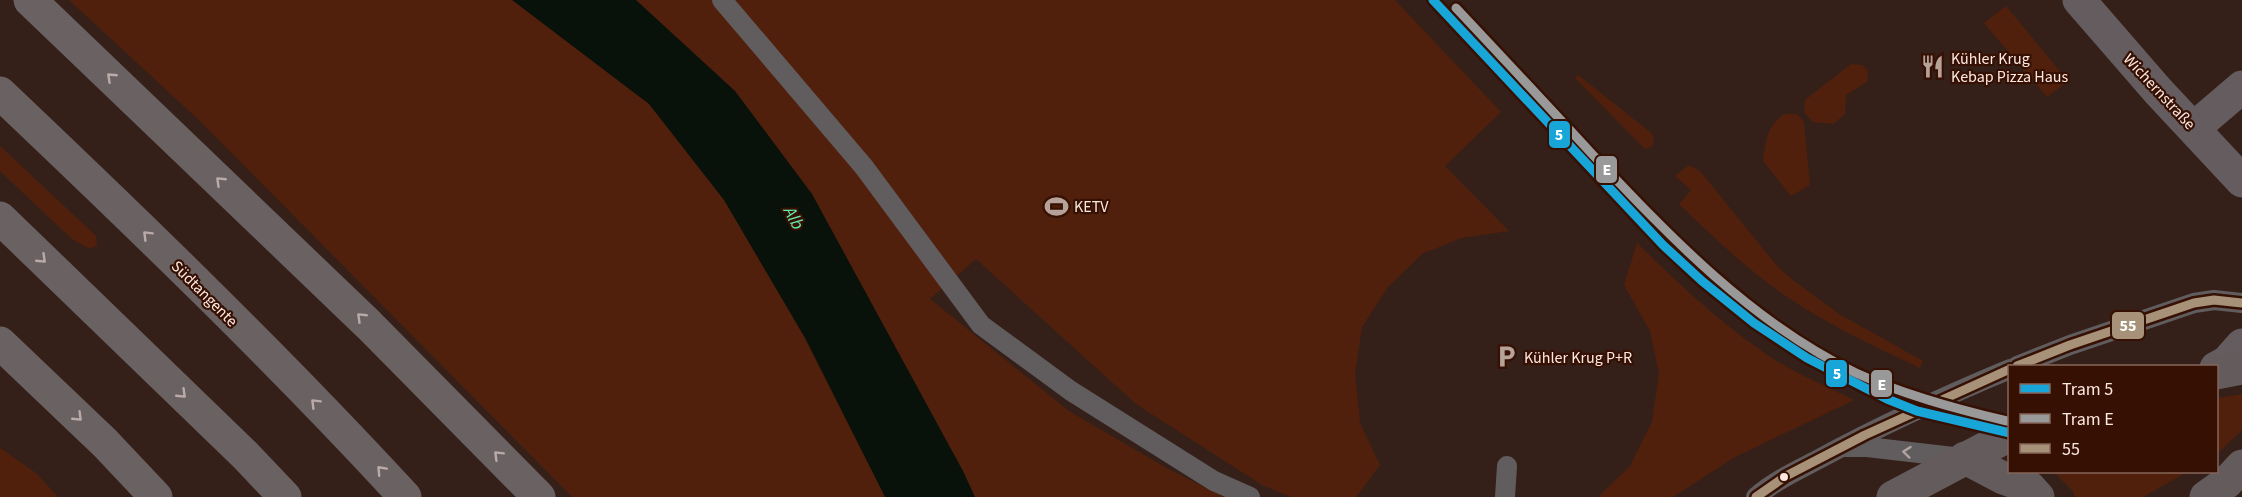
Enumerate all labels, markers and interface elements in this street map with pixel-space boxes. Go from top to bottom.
place label: Kühler Krug Kebap Pizza Haus [1951,48,2069,88]
street label: Wichernstraße [2118,49,2200,135]
restaurant icon: Kühler Krug Kebap Pizza Haus [1920,54,1946,80]
one-way arrow [108,73,118,84]
line badge: 5 [1548,120,1571,149]
text: 5 [1555,124,1563,146]
line badge: E [1595,155,1618,184]
text: E [1603,159,1611,181]
one-way arrow [217,178,228,189]
sports icon: KETV [1043,193,1069,219]
place label: KETV [1074,196,1109,218]
water label: Alb [777,201,810,234]
one-way arrow [143,231,154,241]
one-way arrow [36,252,46,263]
street label: Südtangente [166,256,242,332]
line badge: 55 [2111,311,2145,340]
one-way arrow [357,313,367,324]
text: 55 [2120,315,2136,337]
parking icon: Kühler Krug P+R [1493,344,1519,370]
place label: Kühler Krug P+R [1524,347,1632,369]
line badge: 5 [1825,359,1848,388]
text: 5 [1833,363,1841,385]
legend [2008,365,2218,473]
line badge: E [1870,369,1893,398]
text: E [1878,374,1886,396]
text: Tram 5 [2062,377,2113,402]
one-way arrow [175,387,186,398]
one-way arrow [311,399,322,410]
text: Tram E [2062,407,2114,432]
one-way arrow [71,410,82,421]
text: 55 [2062,437,2080,462]
one-way arrow [1902,446,1911,458]
one-way arrow [494,452,505,463]
one-way arrow [377,467,388,478]
unlabelled marker [1778,471,1790,483]

